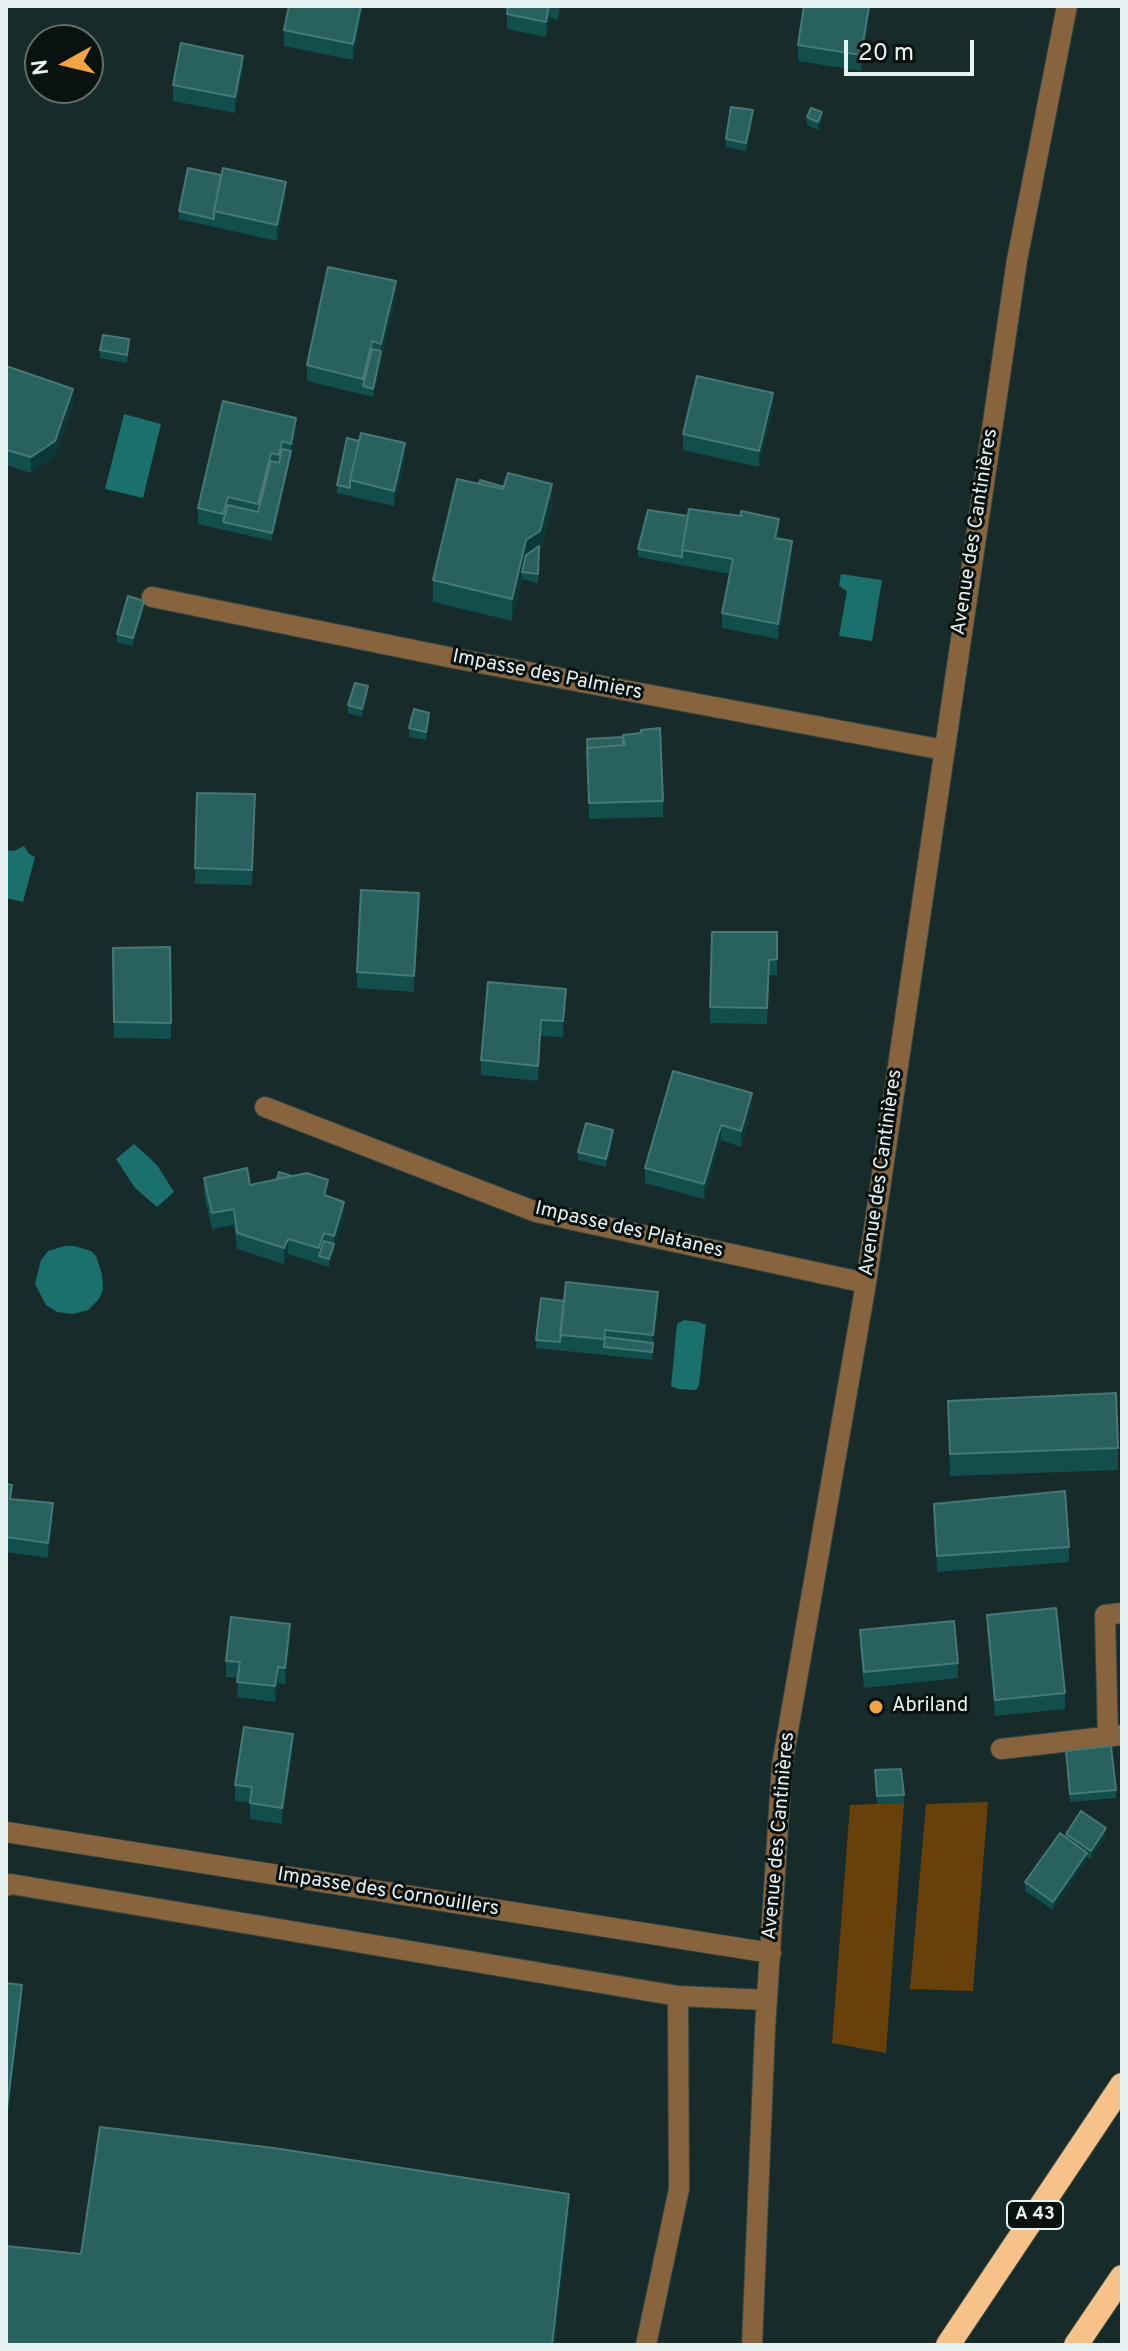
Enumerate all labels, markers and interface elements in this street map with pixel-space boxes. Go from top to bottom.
north arrow [24,24,104,104]
scale bar [848,24,978,74]
text: 20 m [858,39,914,69]
text: N [27,57,56,77]
street label: Avenue des Cantinières [948,427,1004,637]
street label: Impasse des Palmiers [450,646,644,706]
street label: Avenue des Cantinières [856,1068,908,1278]
street label: Impasse des Platanes [532,1198,726,1264]
place label: Abriland [892,1695,968,1719]
marker: Abriland [867,1698,885,1716]
street label: Avenue des Cantinières [759,1731,801,1941]
street label: Impasse des Cornouillers [275,1864,501,1922]
road number: A 43 [1007,2201,1063,2229]

